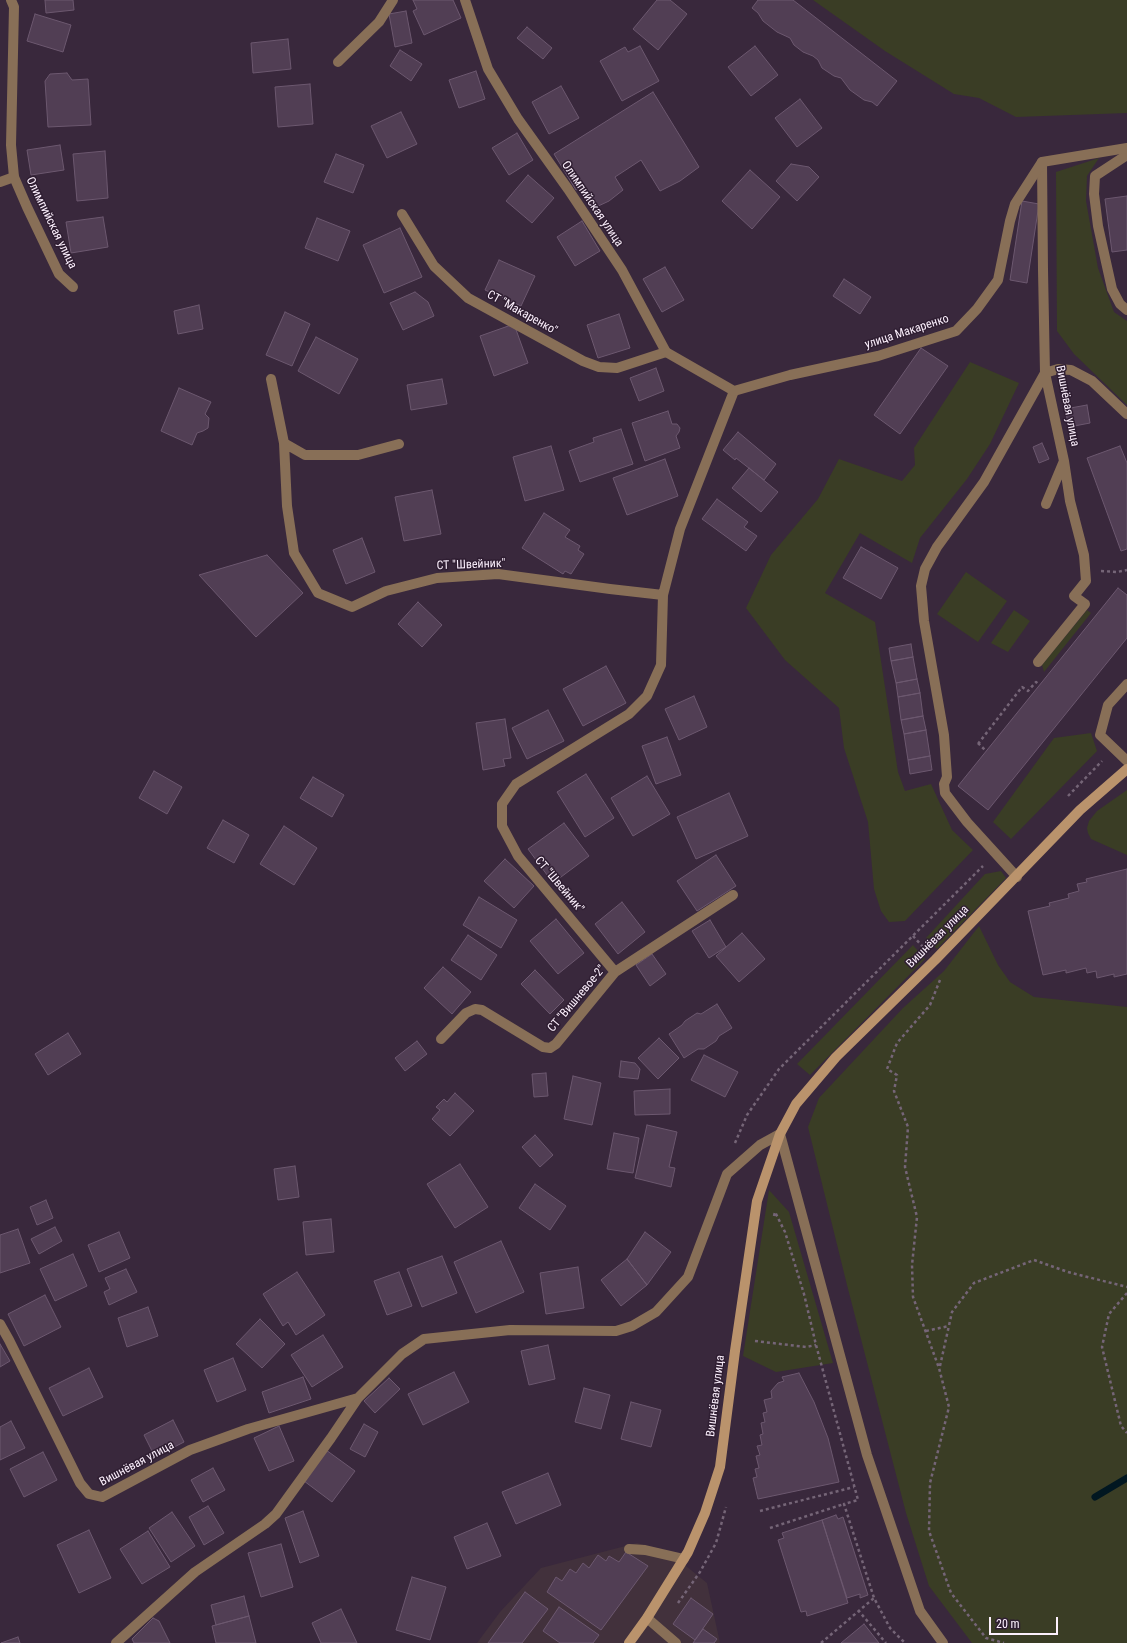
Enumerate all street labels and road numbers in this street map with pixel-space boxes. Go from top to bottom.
street label: Олимпийская улица [558,158,626,250]
street label: Олимпийская улица [23,175,79,271]
street label: СТ "Макаренко" [484,288,560,338]
street label: улица Макаренко [863,312,951,352]
street label: Вишнёвая улица [1052,364,1082,448]
street label: СТ "Швейник" [436,557,506,573]
street label: СТ "Швейник" [531,854,587,916]
street label: Вишнёвая улица [904,903,972,971]
street label: СТ "Вишневое-2" [545,963,609,1035]
street label: Вишнёвая улица [704,1354,728,1438]
street label: Вишнёвая улица [97,1438,177,1490]

